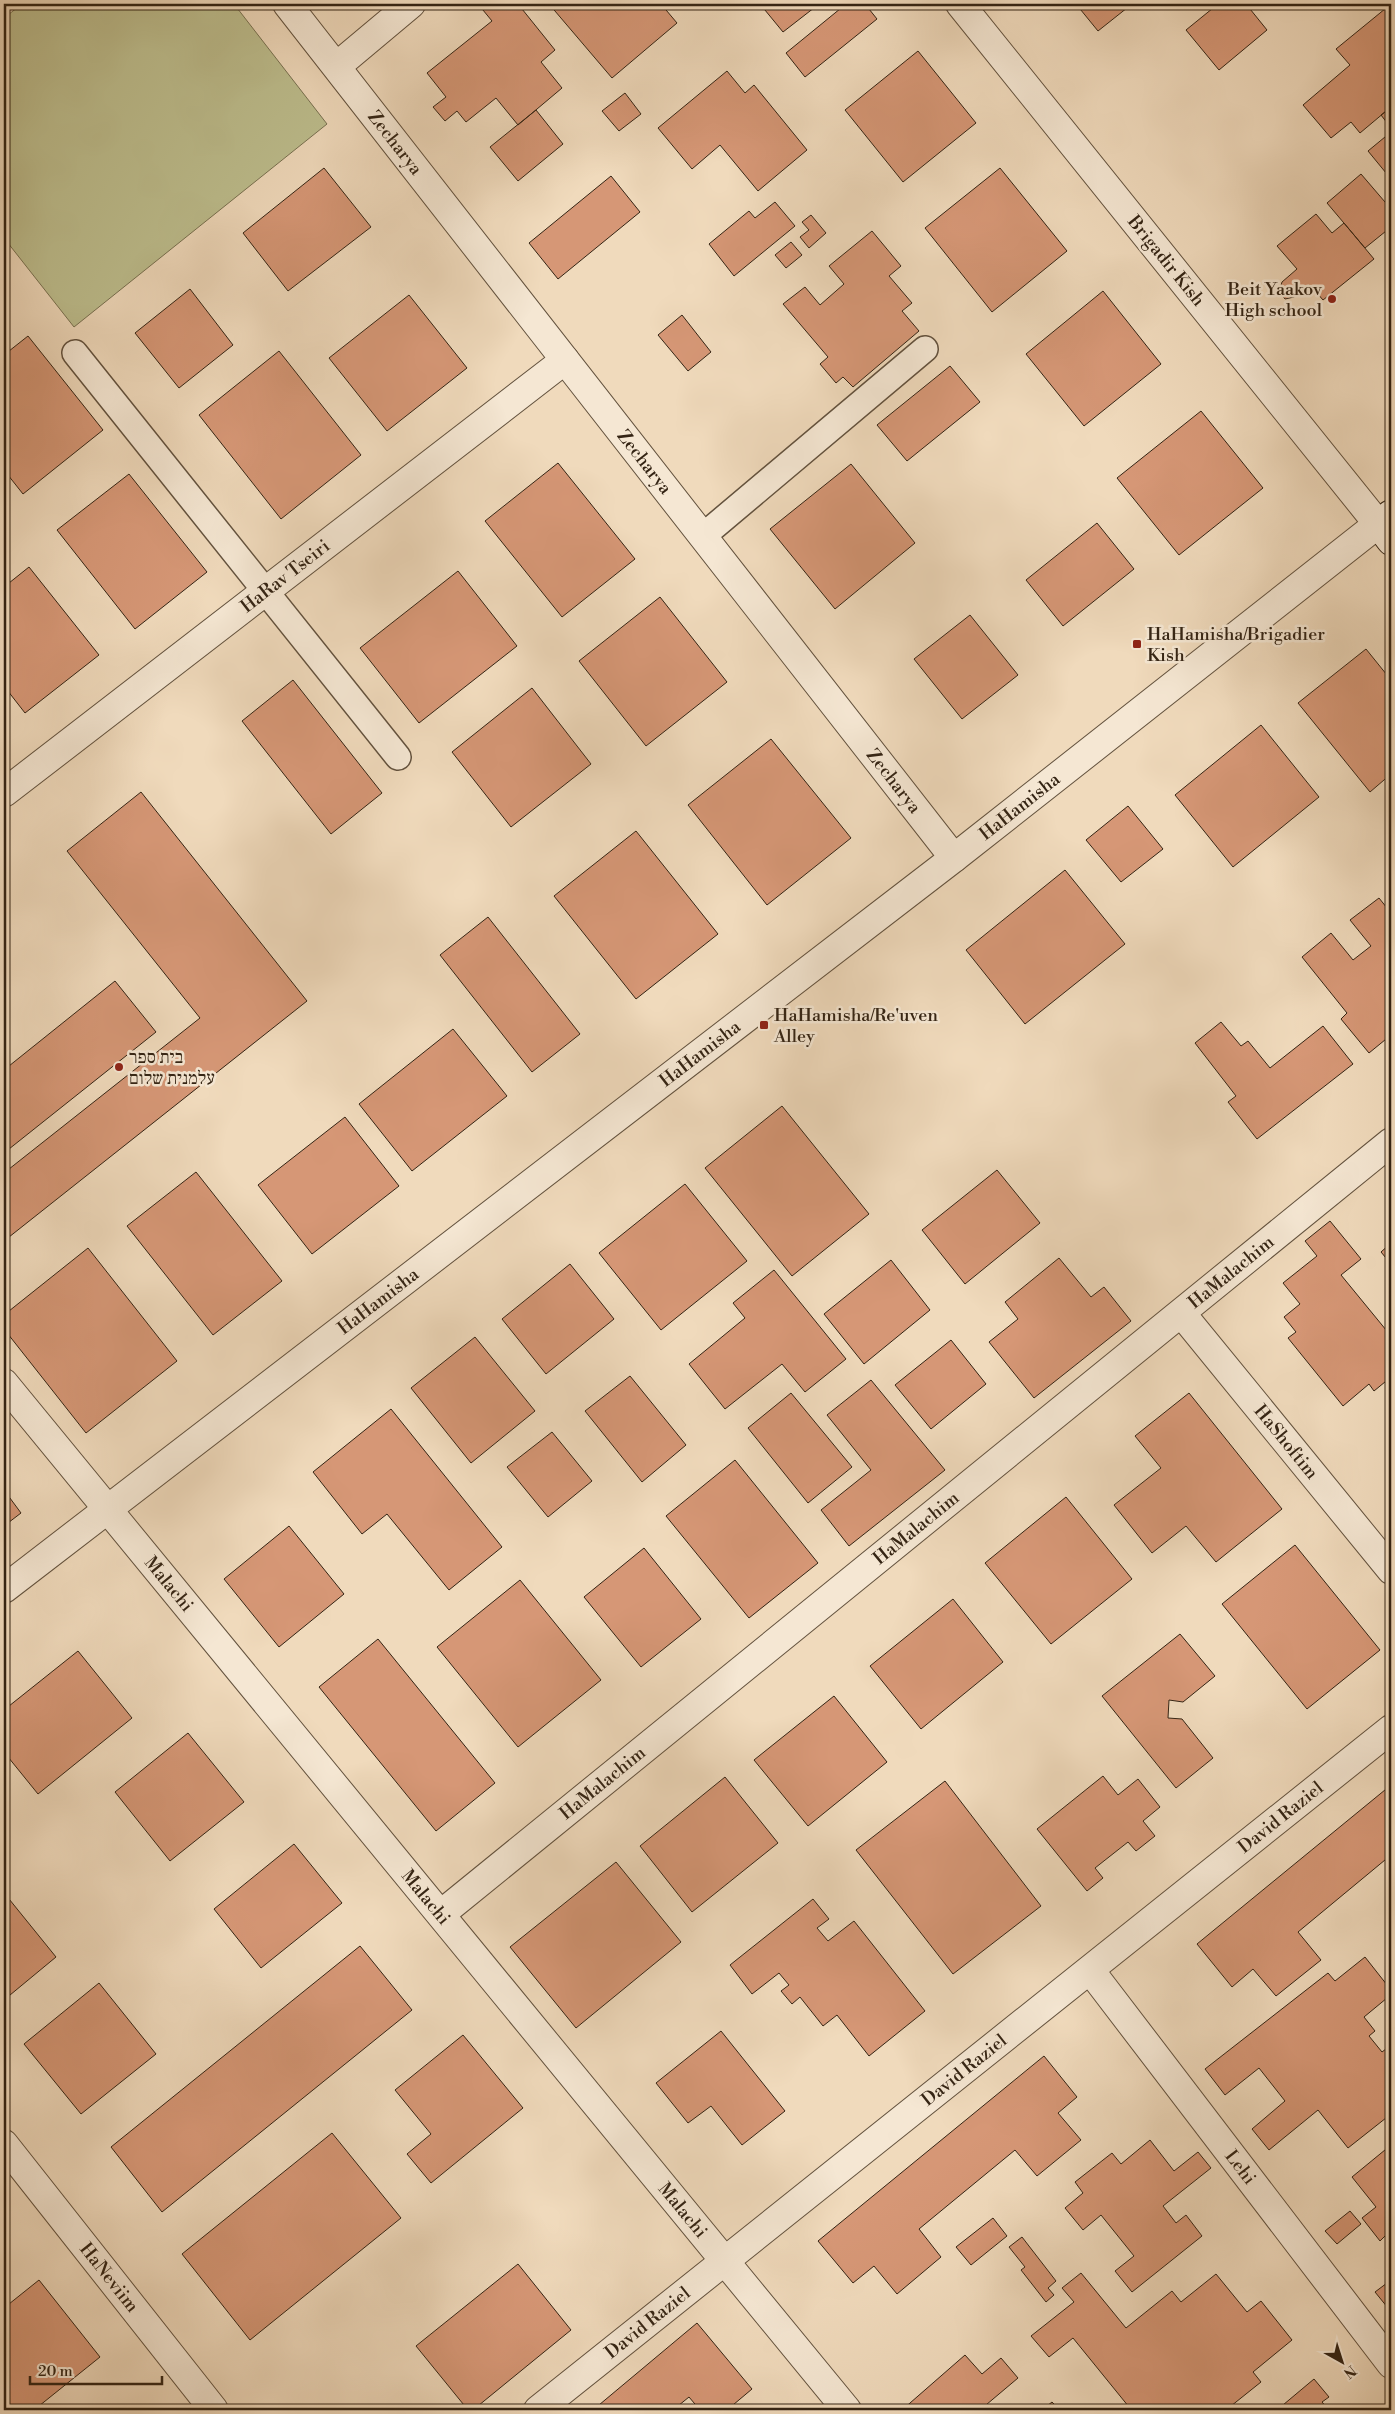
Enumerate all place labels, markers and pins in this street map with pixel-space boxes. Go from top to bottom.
place label: Beit Yaakov High school [1225,278,1323,322]
marker: Beit Yaakov High school [1326,293,1338,305]
place label: HaHamisha/Brigadier Kish [1147,623,1325,667]
marker: HaHamisha/Brigadier Kish [1131,638,1143,650]
place label: HaHamisha/Re'uven Alley [773,1004,938,1048]
marker: HaHamisha/Re'uven Alley [758,1019,770,1031]
place label: בית ספר עלמנית שלום [129,1046,215,1090]
marker: בית ספר עלמנית שלום [113,1061,125,1073]

